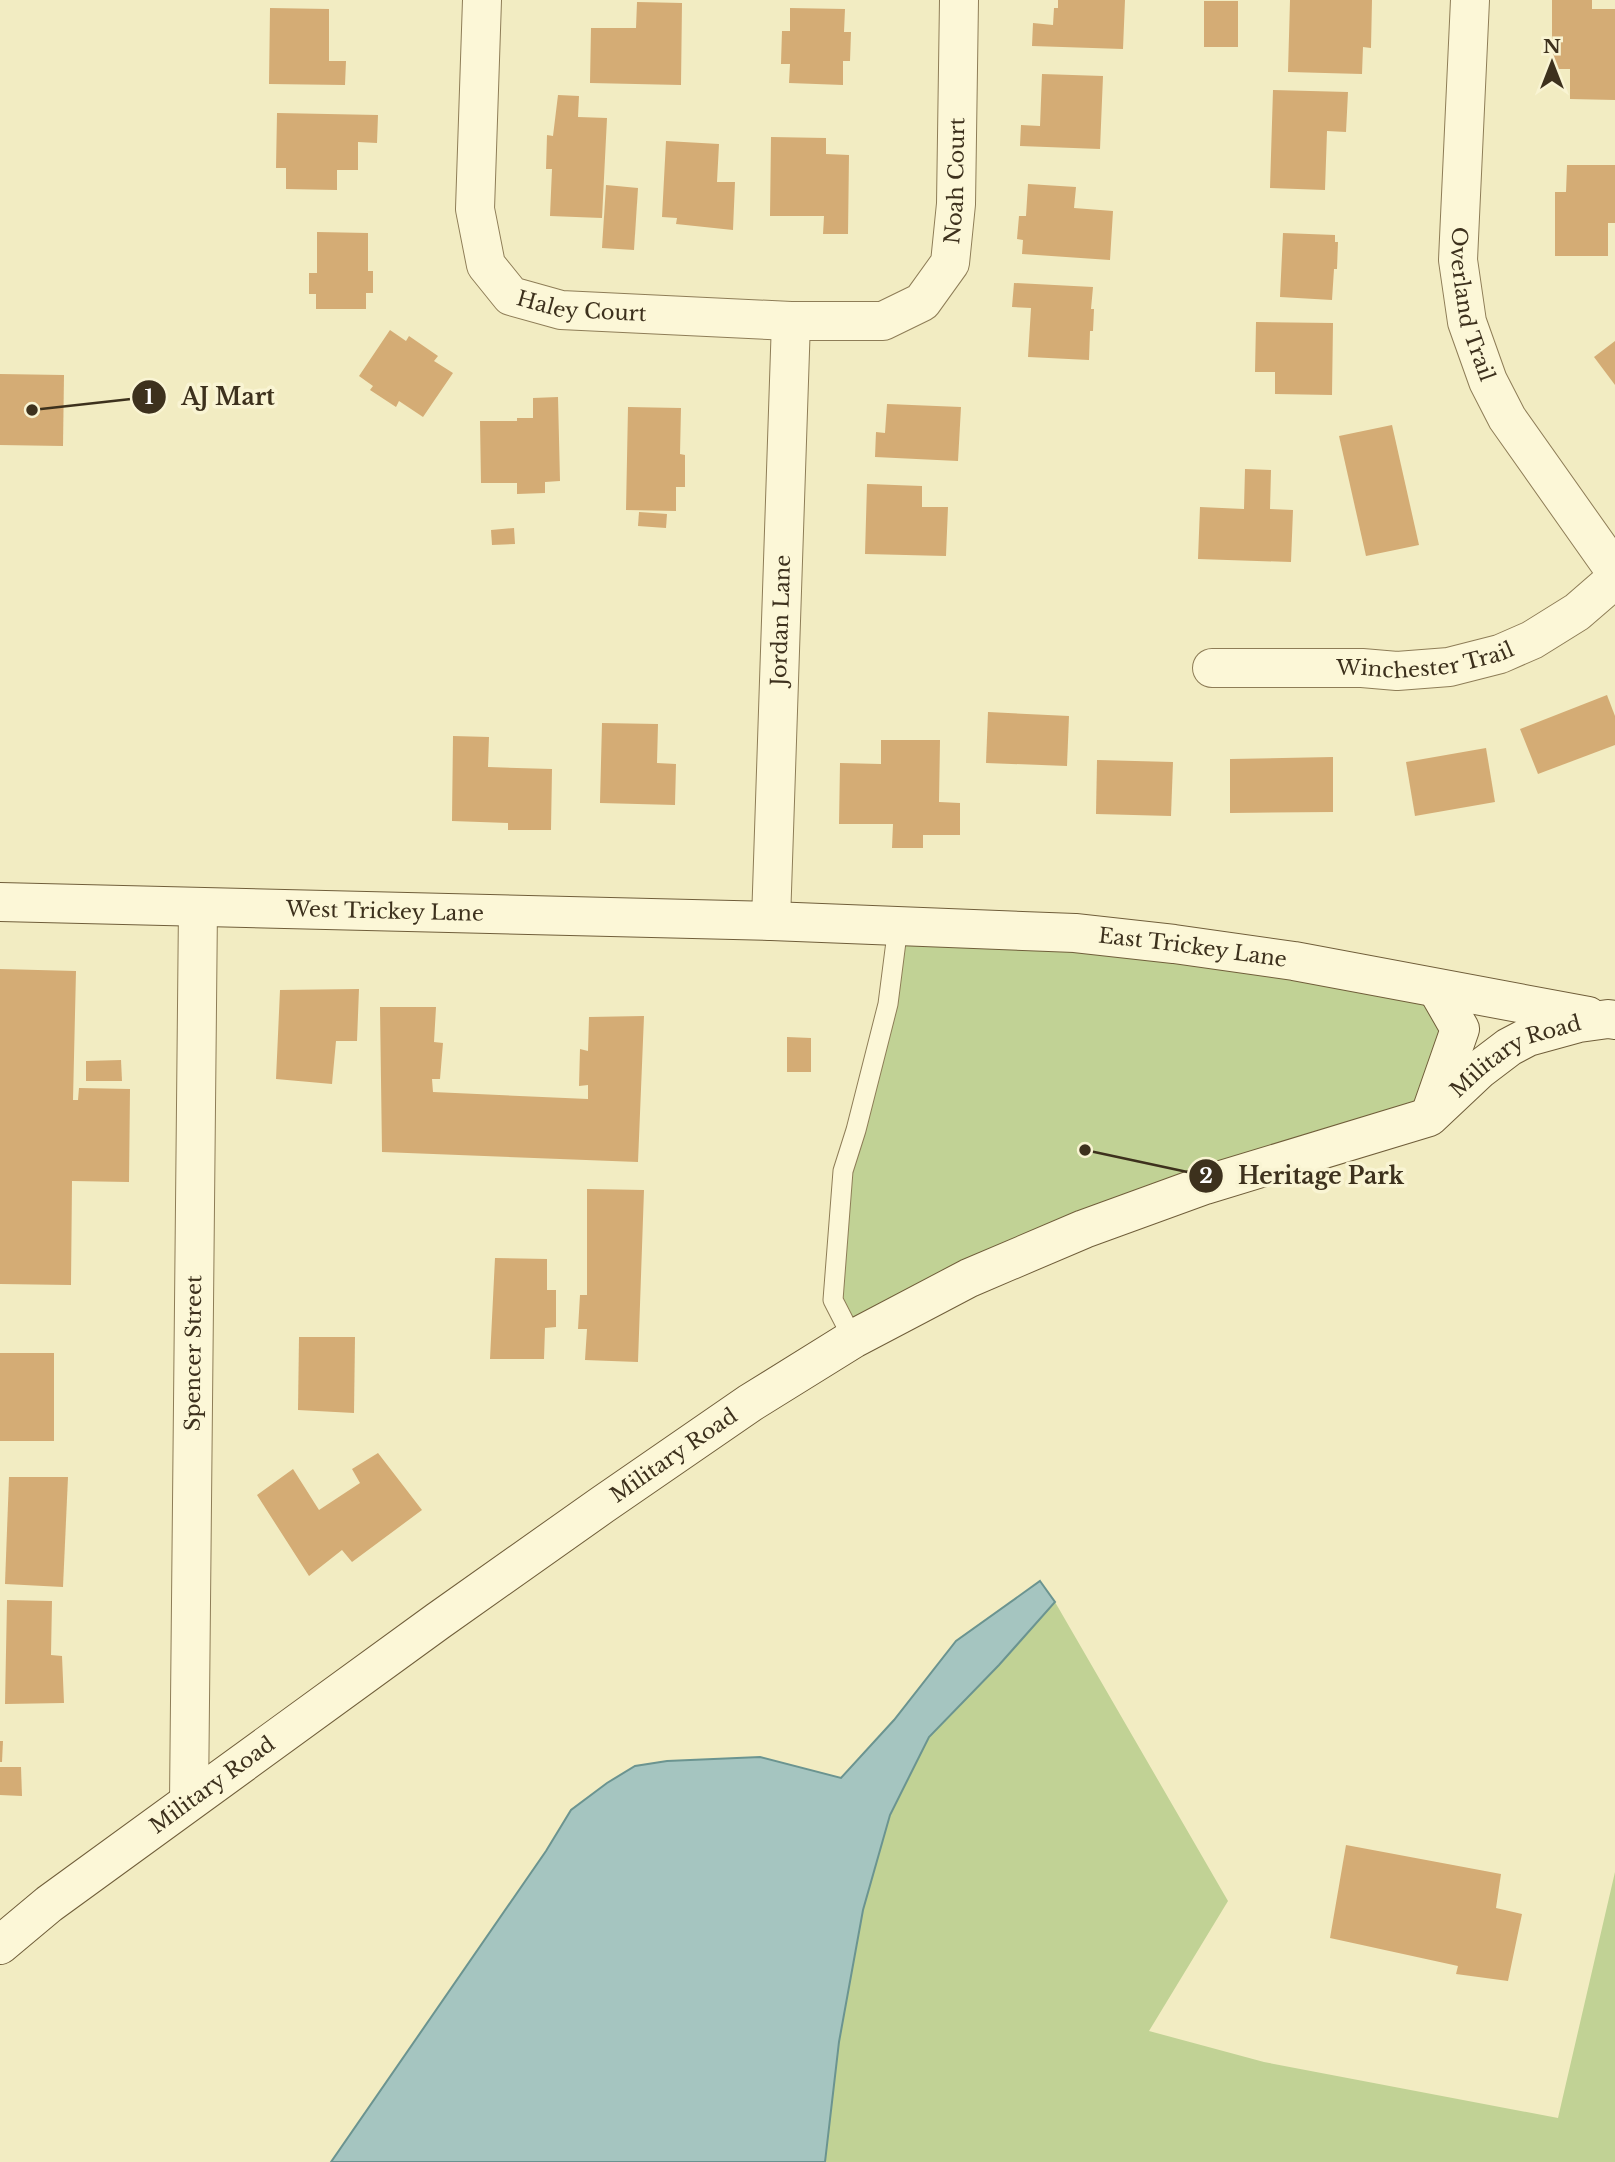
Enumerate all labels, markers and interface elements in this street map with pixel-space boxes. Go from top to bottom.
north arrow [1517,28,1587,98]
text: N [1543,35,1561,58]
street label: Noah Court [939,117,970,245]
street label: Overland Trail [1445,226,1500,385]
street label: Haley Court [514,285,647,327]
callout: AJ Mart [132,375,289,419]
text: AJ Mart [180,383,275,411]
text: 1 [144,384,154,410]
street label: Jordan Lane [766,554,796,689]
street label: Winchester Trail [1335,636,1518,684]
street label: West Trickey Lane [285,896,484,927]
street label: East Trickey Lane [1097,923,1289,973]
street label: Military Road [1445,1010,1584,1103]
callout: Heritage Park [1189,1154,1418,1198]
text: Heritage Park [1238,1162,1405,1190]
text: 2 [1199,1163,1213,1189]
street label: Spencer Street [180,1275,207,1431]
street label: Military Road [605,1403,742,1508]
street label: Military Road [145,1731,280,1839]

